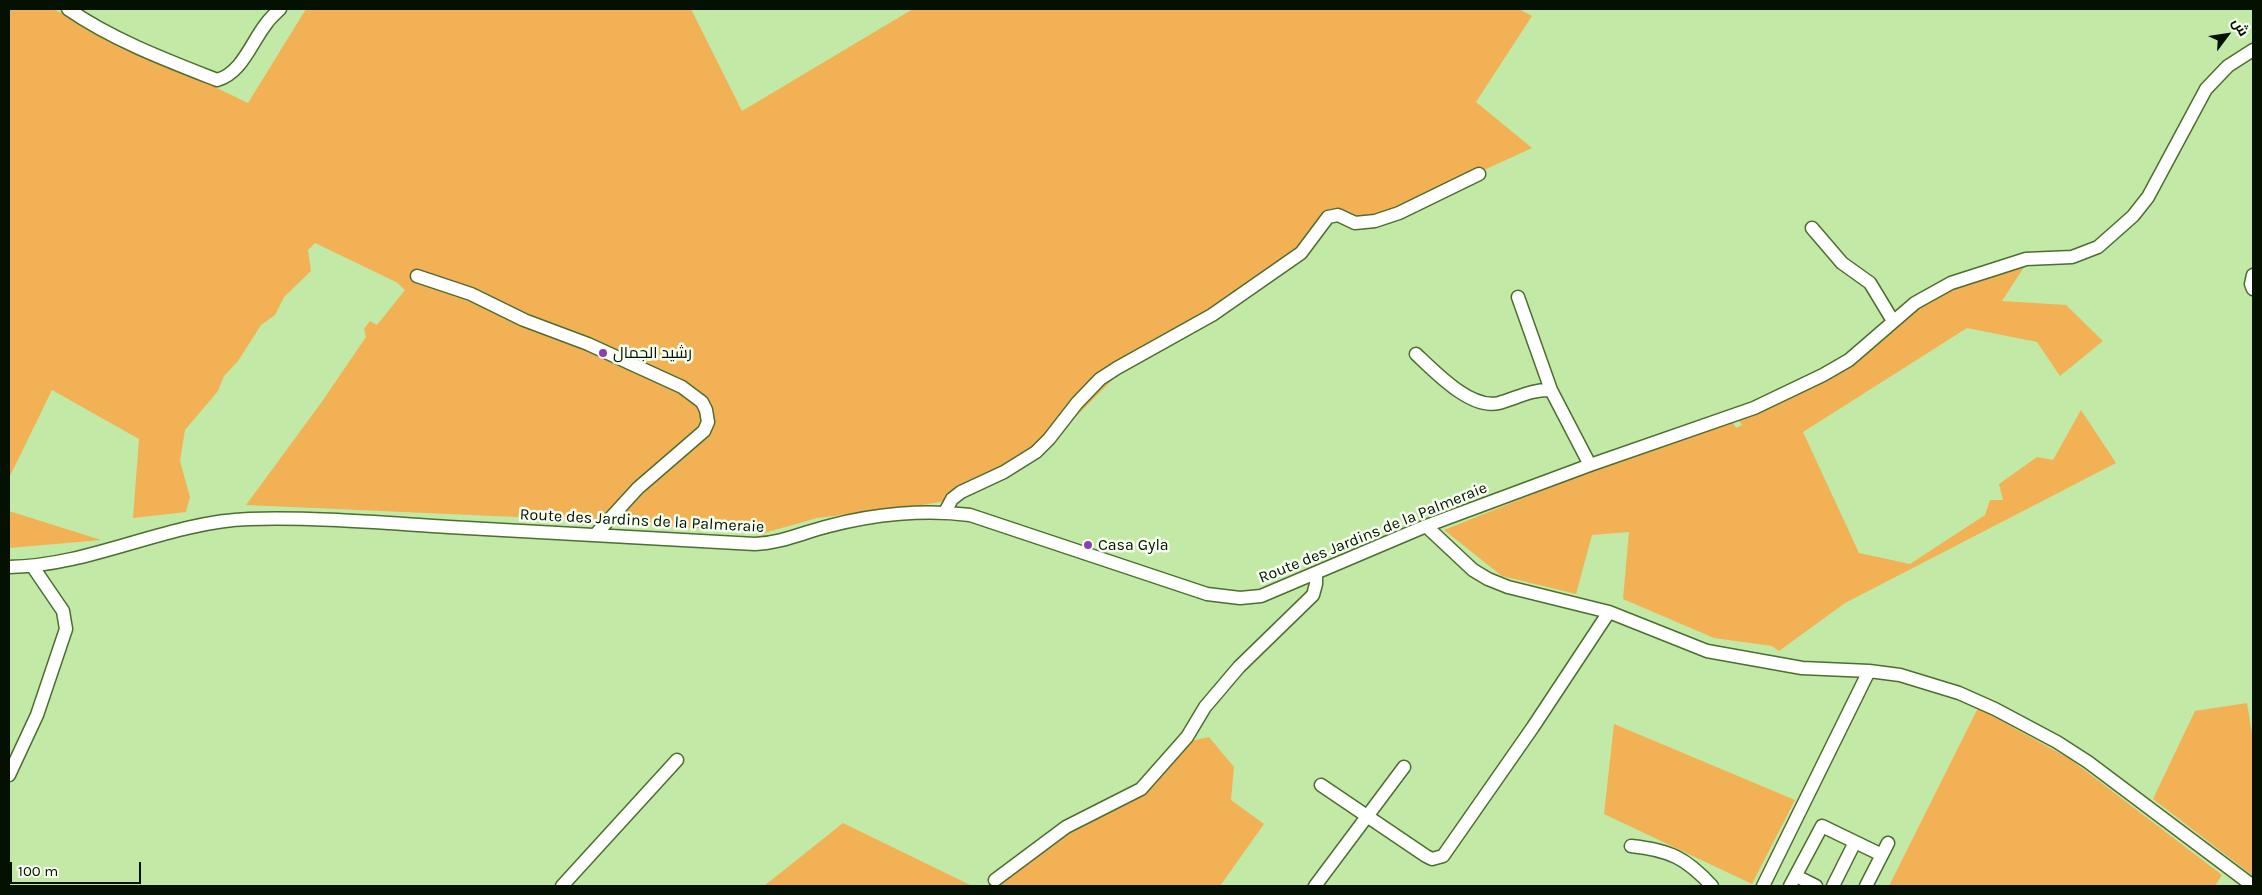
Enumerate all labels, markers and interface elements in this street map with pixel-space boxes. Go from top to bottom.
north arrow [2202,10,2252,60]
text: ش [2228,15,2252,39]
place label: رشيد الجمال [613,343,692,363]
marker: رشيد الجمال [597,347,609,359]
street label: Route des Jardins de la Palmeraie [1256,478,1490,588]
street label: Route des Jardins de la Palmeraie [519,505,765,537]
place label: Casa Gyla [1098,535,1169,555]
marker: Casa Gyla [1082,539,1094,551]
scale bar [12,852,144,884]
text: 100 m [18,862,58,880]

